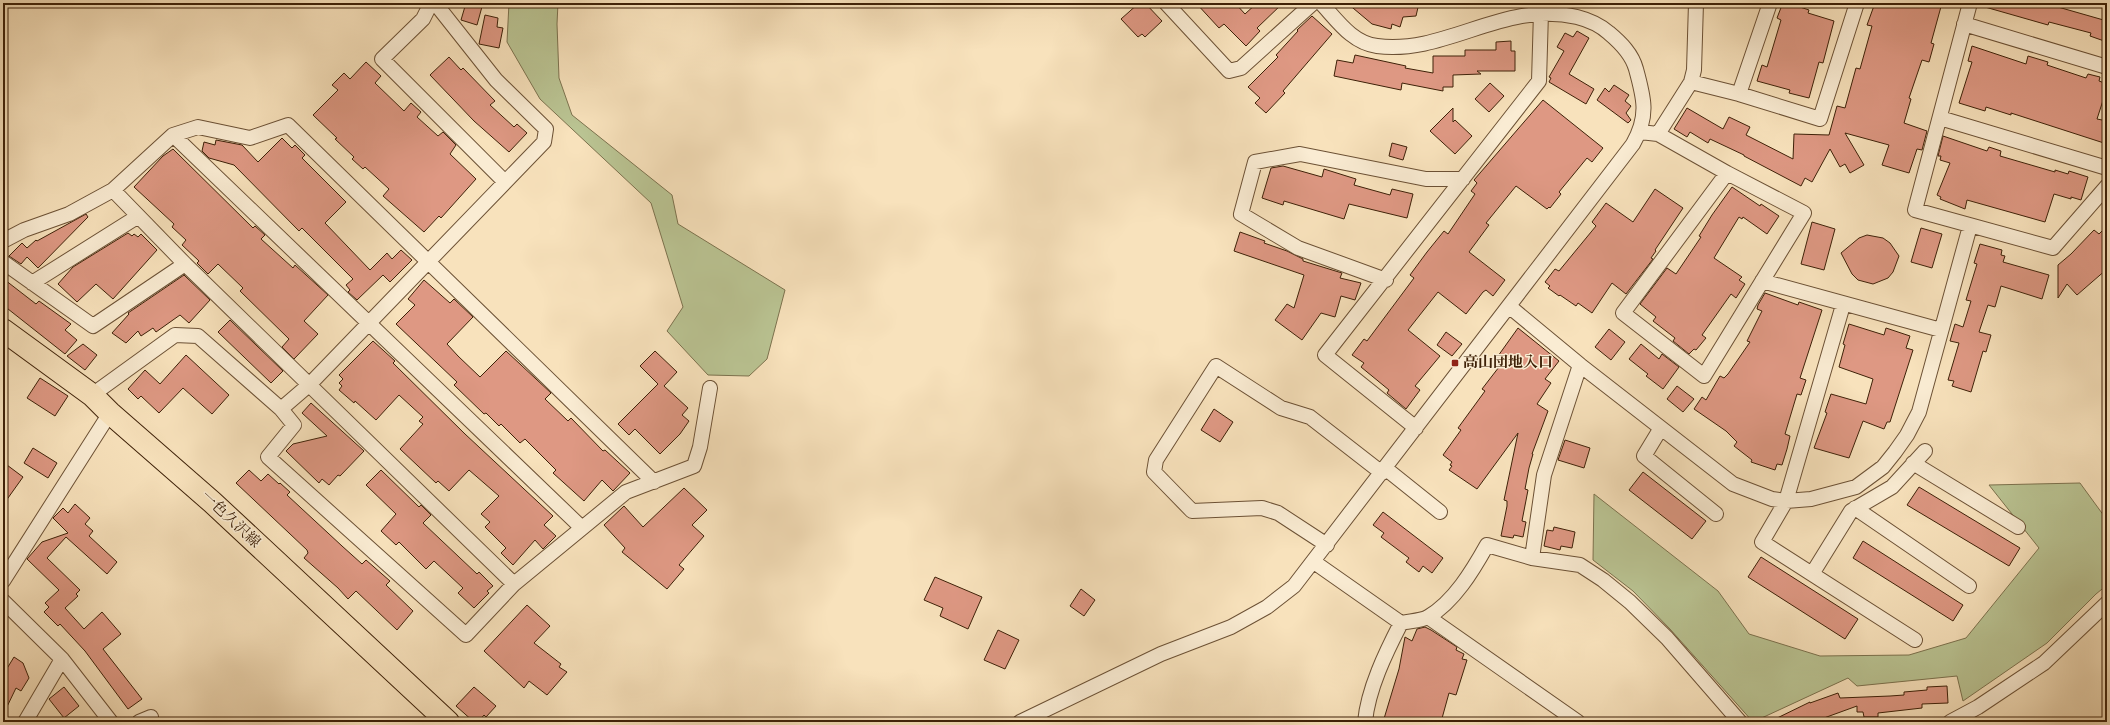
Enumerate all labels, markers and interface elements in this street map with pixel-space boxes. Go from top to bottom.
place label: 高山団地入口 [1463,353,1553,374]
marker: 高山団地入口 [1450,358,1460,368]
street label: 一色久沢線 [195,487,265,553]

